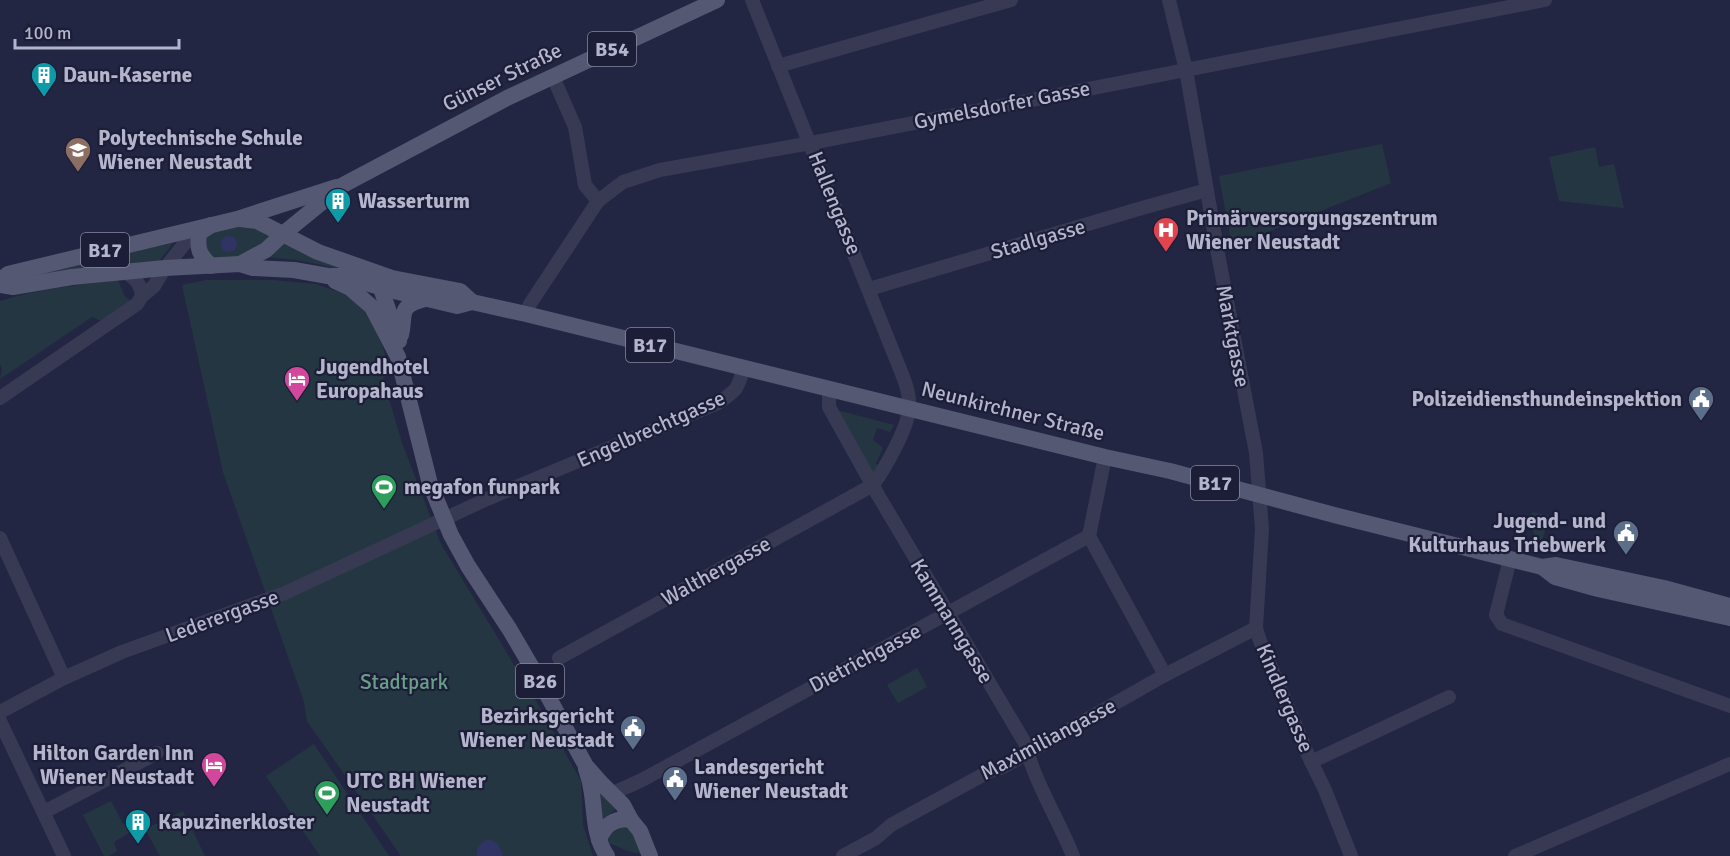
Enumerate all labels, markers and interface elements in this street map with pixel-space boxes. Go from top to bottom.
scale bar [15,12,178,50]
text: 100 m [24,22,71,44]
road number: B54 [588,32,636,66]
street label: Günser Straße [438,37,566,117]
building icon: Daun-Kaserne [29,60,59,98]
place label: Daun-Kaserne [63,62,192,88]
street label: Gymelsdorfer Gasse [912,75,1092,135]
place label: Polytechnische Schule Wiener Neustadt [98,125,303,175]
school or university icon: Polytechnische Schule Wiener Neustadt [63,135,93,173]
street label: Hallengasse [802,147,868,259]
building icon: Wasserturm [323,186,353,224]
place label: Wasserturm [358,188,470,214]
place label: Primärversorgungszentrum Wiener Neustadt [1186,205,1438,255]
street label: Stadlgasse [988,213,1088,265]
hospital icon: Primärversorgungszentrum Wiener Neustadt [1151,215,1181,253]
road number: B17 [81,233,129,267]
street label: Marktgasse [1210,283,1256,389]
road number: B17 [626,328,674,362]
place label: Jugendhotel Europahaus [316,354,429,404]
hotel icon: Jugendhotel Europahaus [282,364,312,402]
street label: Neunkirchner Straße [919,376,1107,446]
public building icon: Polizeidiensthundeinspektion [1686,384,1716,422]
street label: Engelbrechtgasse [573,385,729,473]
place label: Polizeidiensthundeinspektion [1412,386,1682,412]
road number: B17 [1191,466,1239,500]
sports icon: megafon funpark [369,472,399,510]
place label: megafon funpark [404,474,560,500]
place label: Jugend- und Kulturhaus Triebwerk [1408,508,1606,558]
public building icon: Jugend- und Kulturhaus Triebwerk [1611,518,1641,556]
street label: Walthergasse [657,530,775,612]
street label: Kammanngasse [905,554,999,688]
street label: Lederergasse [162,584,282,648]
street label: Dietrichgasse [805,618,925,698]
street label: Kindlergasse [1250,640,1320,756]
road number: B26 [516,664,564,698]
park label: Stadtpark [360,669,449,695]
street label: Maximiliangasse [976,692,1120,786]
place label: Bezirksgericht Wiener Neustadt [460,703,614,753]
public building icon: Bezirksgericht Wiener Neustadt [618,713,648,751]
place label: Hilton Garden Inn Wiener Neustadt [32,740,194,790]
hotel icon: Hilton Garden Inn Wiener Neustadt [199,750,229,788]
place label: Landesgericht Wiener Neustadt [694,754,848,804]
public building icon: Landesgericht Wiener Neustadt [660,764,690,802]
place label: UTC BH Wiener Neustadt [346,768,486,818]
sports icon: UTC BH Wiener Neustadt [312,778,342,816]
building icon: Kapuzinerkloster [123,807,153,845]
place label: Kapuzinerkloster [158,809,315,835]

